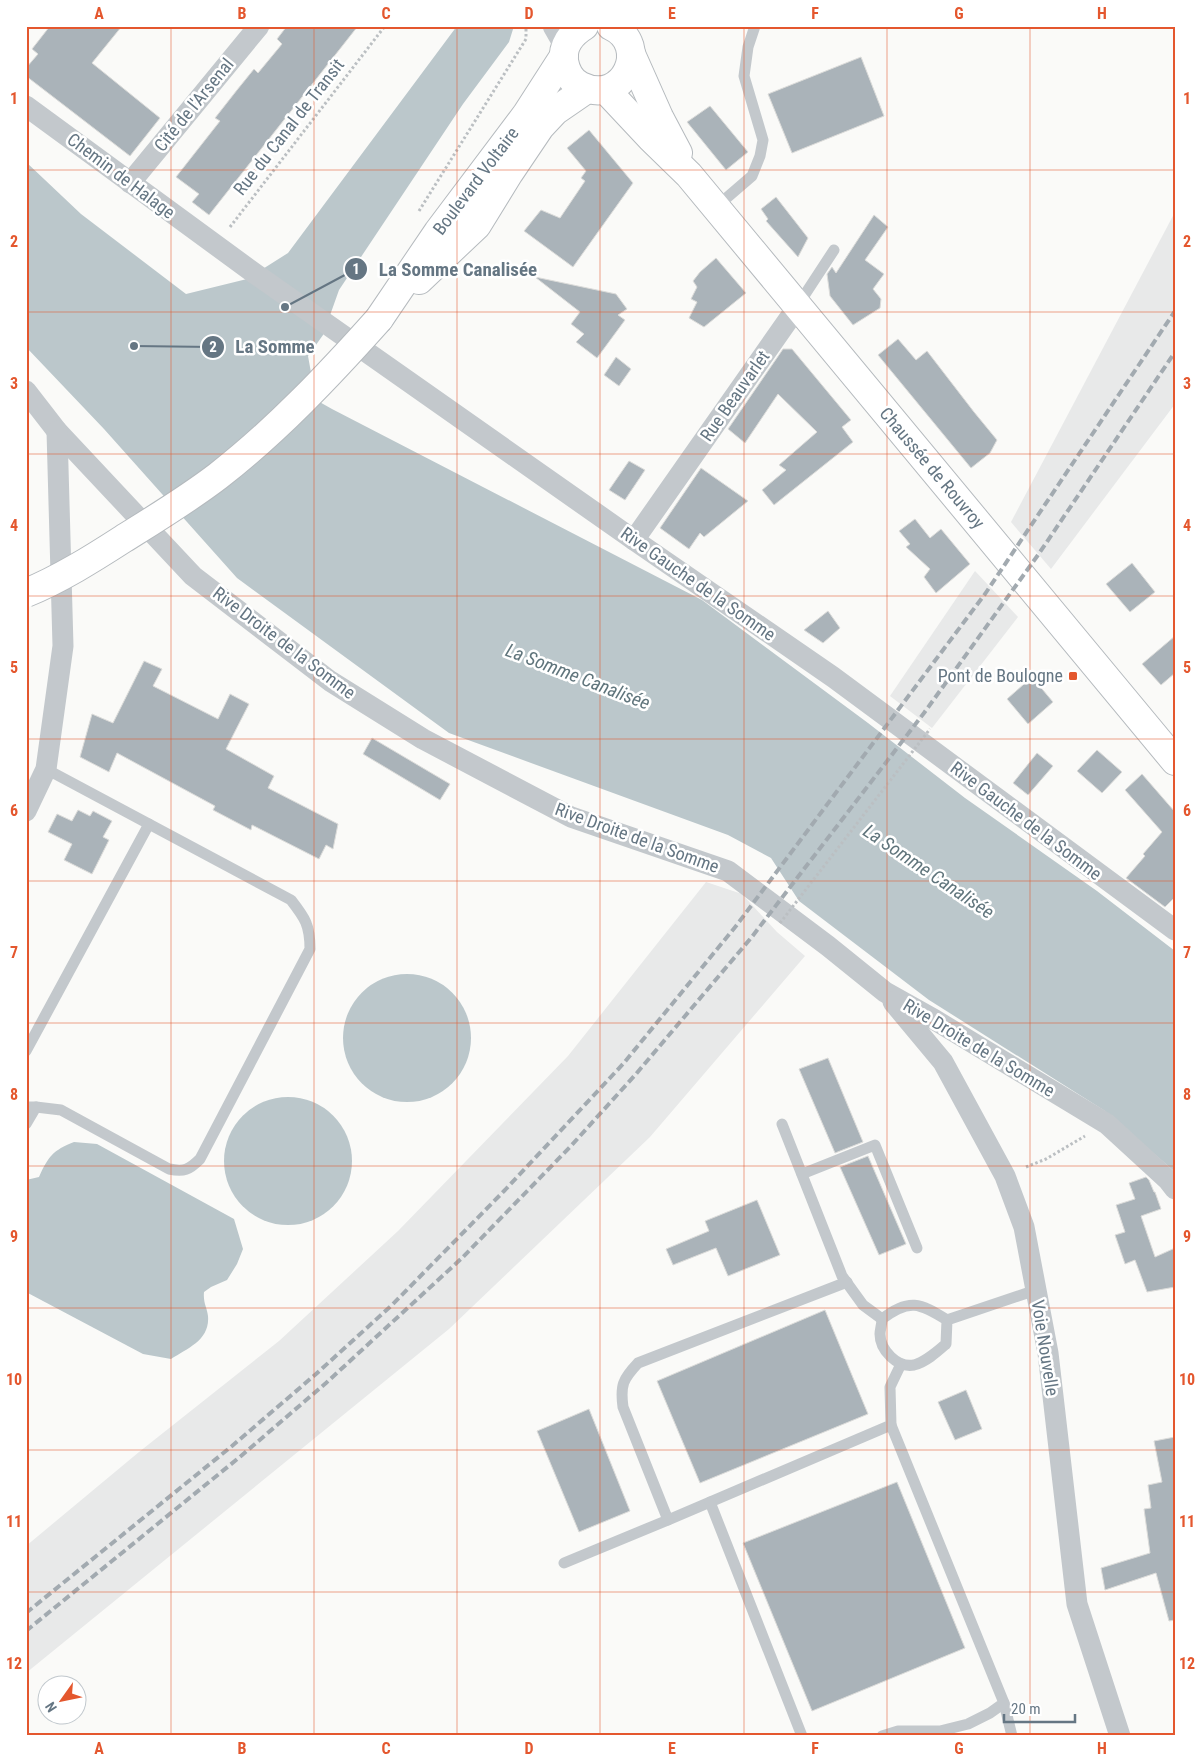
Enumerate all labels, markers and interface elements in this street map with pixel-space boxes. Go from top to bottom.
text: A [94,4,104,23]
text: B [238,4,247,23]
text: C [381,4,391,23]
text: D [524,4,534,23]
text: E [668,4,676,23]
text: F [811,4,819,23]
text: G [954,4,964,23]
text: H [1097,4,1107,23]
street label: Cité de l'Arsenal [150,54,238,156]
street label: Rue du Canal de Transit [229,54,348,199]
text: 1 [10,89,18,108]
text: 1 [1183,89,1191,108]
street label: Boulevard Voltaire [428,123,523,239]
street label: Chemin de Halage [63,128,179,223]
text: 2 [10,232,18,251]
text: 2 [1183,232,1191,251]
callout: La Somme Canalisée [344,252,547,286]
text: La Somme Canalisée [379,258,537,281]
text: 1 [352,260,360,278]
callout: La Somme [201,330,325,364]
text: La Somme [235,335,315,358]
text: 2 [209,338,217,356]
street label: Rue Beauvarlet [696,346,774,445]
text: 3 [10,374,18,393]
text: 3 [1183,374,1191,393]
street label: Chaussée de Rouvroy [876,403,990,533]
text: 4 [10,516,18,535]
text: 4 [1183,516,1191,535]
street label: Rive Gauche de la Somme [617,522,780,645]
street label: Rive Droite de la Somme [209,582,360,703]
water label: La Somme Canalisée [502,638,653,715]
text: 5 [10,658,18,677]
text: 5 [1183,658,1191,677]
place label: Pont de Boulogne [938,665,1063,686]
marker: Pont de Boulogne [1067,670,1079,682]
street label: Rive Gauche de la Somme [947,757,1106,884]
street label: Rive Droite de la Somme [552,798,722,877]
text: 6 [10,801,18,820]
text: 6 [1183,801,1191,820]
water label: La Somme Canalisée [859,819,998,924]
text: 7 [10,943,18,962]
text: 7 [1183,943,1191,962]
street label: Rive Droite de la Somme [900,994,1059,1101]
text: 8 [10,1085,18,1104]
text: 8 [1183,1085,1191,1104]
text: 9 [10,1227,18,1246]
text: 9 [1183,1227,1191,1246]
street label: Voie Nouvelle [1028,1298,1063,1397]
text: 10 [6,1370,22,1389]
text: 10 [1179,1370,1195,1389]
text: 11 [6,1512,22,1531]
text: 11 [1179,1512,1195,1531]
text: 12 [6,1654,22,1673]
text: 12 [1179,1654,1195,1673]
north arrow [38,1674,88,1724]
scale bar [1004,1692,1075,1724]
text: N [42,1699,60,1715]
text: 20 m [1011,1700,1041,1718]
text: A [94,1739,104,1758]
text: B [238,1739,247,1758]
text: C [381,1739,391,1758]
text: D [524,1739,534,1758]
text: E [668,1739,676,1758]
text: F [811,1739,819,1758]
text: G [954,1739,964,1758]
text: H [1097,1739,1107,1758]

